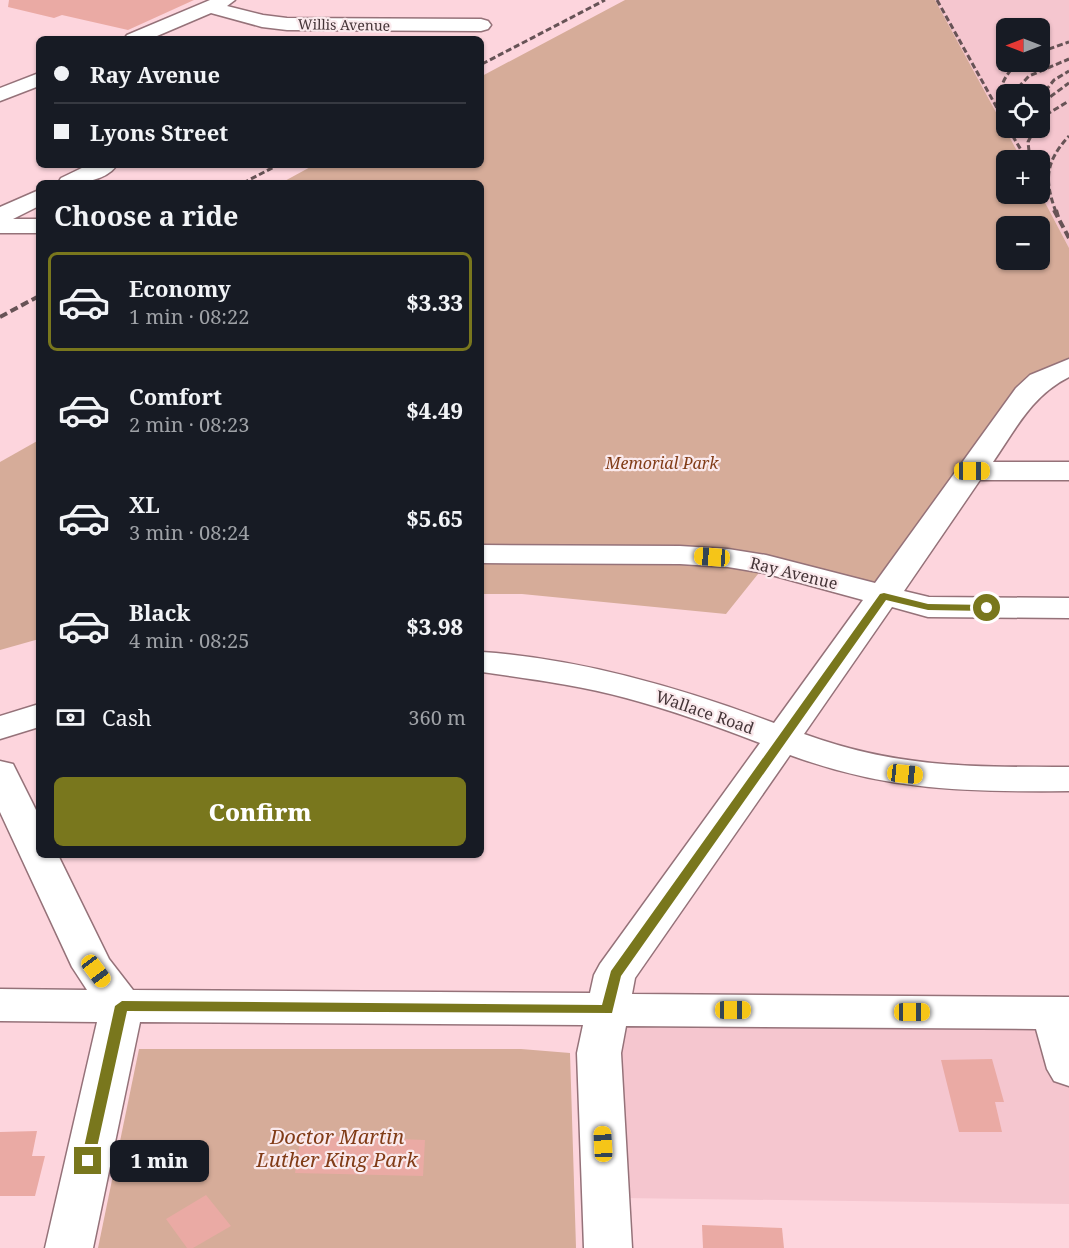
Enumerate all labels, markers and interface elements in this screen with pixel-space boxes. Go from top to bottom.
street label: Willis Avenue [298,14,390,35]
north arrow [996,18,1050,72]
map controls [996,18,1050,270]
text: Ray Avenue [90,59,220,89]
button: locate [996,84,1050,138]
text: Lyons Street [90,117,228,147]
button: + [996,150,1050,204]
text: Choose a ride [54,197,239,234]
button: − [996,216,1050,270]
text: Economy [129,273,231,303]
icon: car [57,275,111,329]
text: $3.33 [406,287,463,317]
text: 1 min · 08:22 [129,303,249,330]
text: Comfort [129,381,222,411]
icon: car [57,383,111,437]
text: $4.49 [406,395,463,425]
text: 2 min · 08:23 [129,411,249,438]
park label: Memorial Park [605,452,719,474]
car [954,462,990,480]
text: XL [129,489,160,519]
icon: car [57,491,111,545]
text: $5.65 [406,503,463,533]
text: 3 min · 08:24 [129,519,249,546]
car [693,547,731,567]
street label: Ray Avenue [748,551,840,595]
route start [973,594,1000,621]
text: Black [129,597,190,627]
icon: car [57,599,111,653]
text: $3.98 [406,611,463,641]
text: 4 min · 08:25 [129,627,249,654]
street label: Wallace Road [653,685,757,739]
icon: cash [54,701,87,734]
text: Cash [102,702,152,732]
text: 360 m [408,704,466,731]
car [886,763,924,785]
button: Confirm [54,777,466,846]
car [78,951,114,991]
car [715,1001,751,1019]
car [894,1003,930,1021]
park label: Doctor Martin Luther King Park [255,1123,418,1173]
car [593,1126,613,1162]
callout: 1 min [109,1140,208,1182]
route end [74,1147,101,1174]
text: 1 min [131,1147,188,1174]

